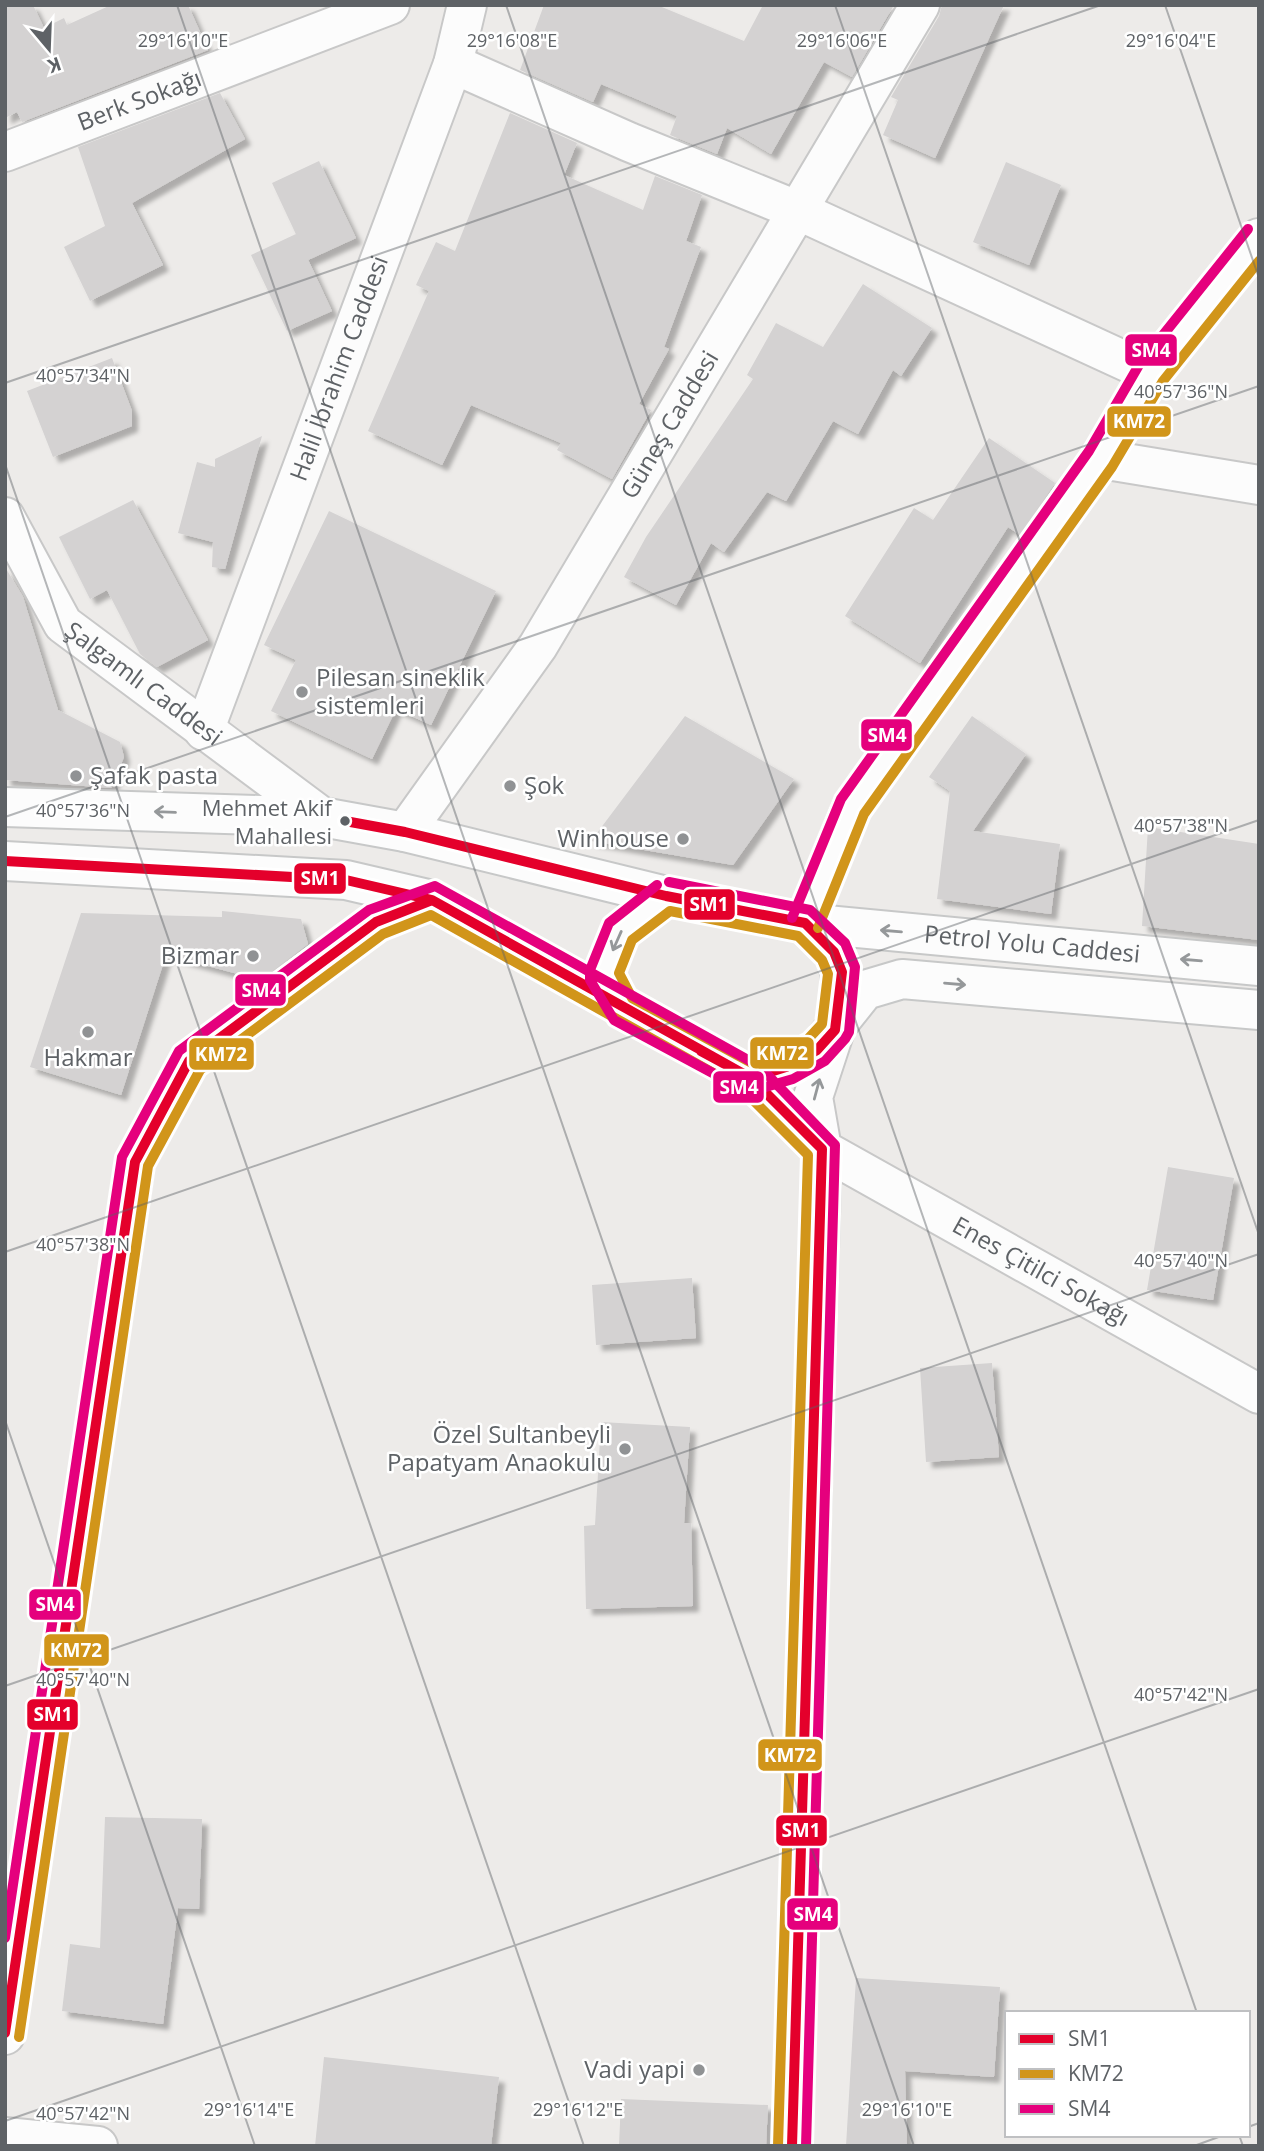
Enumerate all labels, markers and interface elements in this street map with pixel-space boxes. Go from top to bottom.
north arrow [14,14,84,84]
text: 29°16'10"E [138,28,228,52]
text: 29°16'08"E [467,28,557,52]
text: 29°16'06"E [797,28,887,52]
text: 29°16'04"E [1126,28,1216,52]
text: K [44,51,65,80]
street label: Berk Sokağı [72,61,206,138]
street label: Halil İbrahim Caddesi [281,251,395,485]
line badge: SM4 [1124,333,1178,367]
text: SM4 [1131,337,1171,363]
street label: Güneş Caddesi [612,344,725,504]
text: 40°57'34"N [36,363,130,387]
text: 40°57'36"N [1134,379,1228,403]
line badge: KM72 [1106,405,1172,438]
text: KM72 [1113,408,1165,434]
street label: Şalgamlı Caddesi [59,613,230,752]
place label: Pilesan sineklik sistemleri [316,660,485,721]
marker: Pilesan sineklik sistemleri [294,684,310,700]
line badge: SM4 [860,718,913,752]
text: SM4 [867,722,907,748]
place label: Şafak pasta [90,758,218,791]
marker: Şafak pasta [68,768,84,784]
place label: Şok [524,768,565,801]
marker: Şok [502,778,518,794]
place label: Mehmet Akif Mahallesi [202,792,334,850]
text: 40°57'36"N [36,798,130,822]
one-way arrow [154,805,177,818]
text: 40°57'38"N [1134,813,1228,837]
marker: Mehmet Akif Mahallesi [338,814,352,828]
place label: Winhouse [557,821,669,854]
marker: Winhouse [675,831,691,847]
line badge: SM1 [293,862,347,895]
text: SM1 [300,865,340,891]
line badge: SM1 [683,888,736,921]
text: SM1 [689,891,729,917]
street label: Petrol Yolu Caddesi [923,916,1142,970]
one-way arrow [880,924,903,937]
one-way arrow [609,930,622,951]
place label: Bizmar [161,938,239,971]
marker: Bizmar [245,948,261,964]
one-way arrow [1180,953,1203,966]
line badge: SM4 [234,973,287,1007]
text: SM4 [241,977,281,1003]
one-way arrow [943,978,966,991]
marker: Hakmar [80,1024,96,1040]
line badge: KM72 [749,1036,815,1070]
line badge: KM72 [188,1037,255,1071]
place label: Hakmar [43,1040,133,1073]
text: KM72 [756,1040,808,1066]
text: KM72 [195,1041,247,1067]
line badge: SM4 [712,1070,765,1104]
text: SM4 [719,1074,759,1100]
one-way arrow [811,1078,824,1100]
street label: Enes Çitilci Sokağı [947,1208,1136,1333]
text: 40°57'38"N [36,1232,130,1256]
text: 40°57'40"N [1134,1248,1228,1272]
place label: Özel Sultanbeyli Papatyam Anaokulu [387,1417,611,1478]
marker: Özel Sultanbeyli Papatyam Anaokulu [617,1441,633,1457]
line badge: SM4 [28,1588,82,1621]
text: SM4 [35,1591,75,1617]
line badge: KM72 [43,1633,110,1667]
text: KM72 [50,1637,102,1663]
text: 40°57'40"N [36,1667,130,1691]
text: 40°57'42"N [1134,1682,1228,1706]
line badge: SM1 [26,1698,79,1731]
text: SM1 [33,1701,73,1727]
line badge: KM72 [757,1738,823,1772]
text: KM72 [764,1742,816,1768]
line badge: SM1 [775,1814,828,1847]
text: SM1 [781,1817,821,1843]
line badge: SM4 [786,1897,839,1931]
text: SM4 [793,1901,833,1927]
legend [1005,2011,1250,2137]
text: SM1 [1068,2024,1110,2052]
place label: Vadi yapi [584,2052,685,2085]
text: KM72 [1068,2059,1124,2087]
marker: Vadi yapi [691,2062,707,2078]
text: SM4 [1068,2094,1110,2122]
text: 29°16'14"E [204,2097,294,2121]
text: 29°16'12"E [533,2097,623,2121]
text: 29°16'10"E [862,2097,952,2121]
text: 40°57'42"N [36,2101,130,2125]

